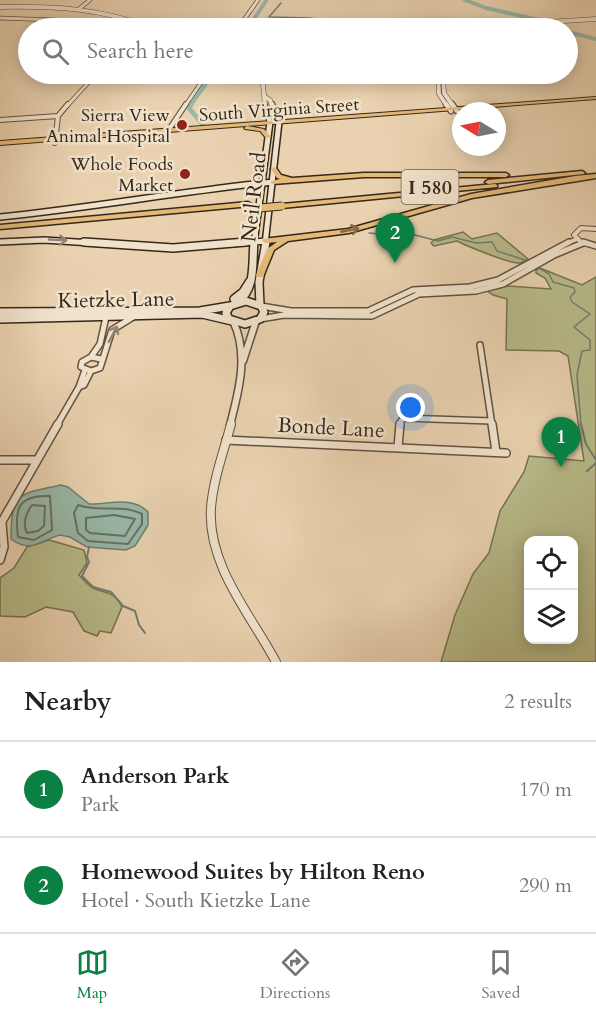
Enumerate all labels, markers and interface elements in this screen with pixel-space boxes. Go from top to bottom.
search box [18,18,578,84]
icon: search [39,35,72,68]
text: Search here [87,36,194,66]
street label: South Virginia Street [198,92,360,128]
north arrow [452,102,506,156]
place label: Sierra View Animal Hospital [46,103,171,149]
marker: Sierra View Animal Hospital [175,118,189,132]
street label: Neil Road [234,150,274,244]
place label: Whole Foods Market [70,152,173,198]
marker: Whole Foods Market [178,167,192,181]
road number: I 580 [402,170,458,204]
pin: 2 [376,214,414,263]
one-way arrow [340,224,359,235]
one-way arrow [48,235,68,246]
street label: Kietzke Lane [57,284,175,316]
one-way arrow [107,325,119,343]
your location [396,393,425,422]
street label: Bonde Lane [277,411,385,445]
pin: 1 [542,418,580,467]
map controls [524,536,578,644]
button: locate [524,536,578,590]
button: layers [524,590,578,644]
text: Nearby [24,684,112,719]
text: 2 results [504,688,572,715]
text: Anderson Park [81,761,229,791]
text: 1 [38,776,49,803]
text: 170 m [519,776,572,803]
text: Park [81,791,119,818]
text: Homewood Suites by Hilton Reno [81,857,425,887]
text: 2 [38,872,49,899]
text: 290 m [519,872,572,899]
text: Hotel · South Kietzke Lane [81,887,311,914]
tab: Map [76,946,109,1004]
tab: Directions [260,946,330,1004]
tab: Saved [482,946,520,1004]

